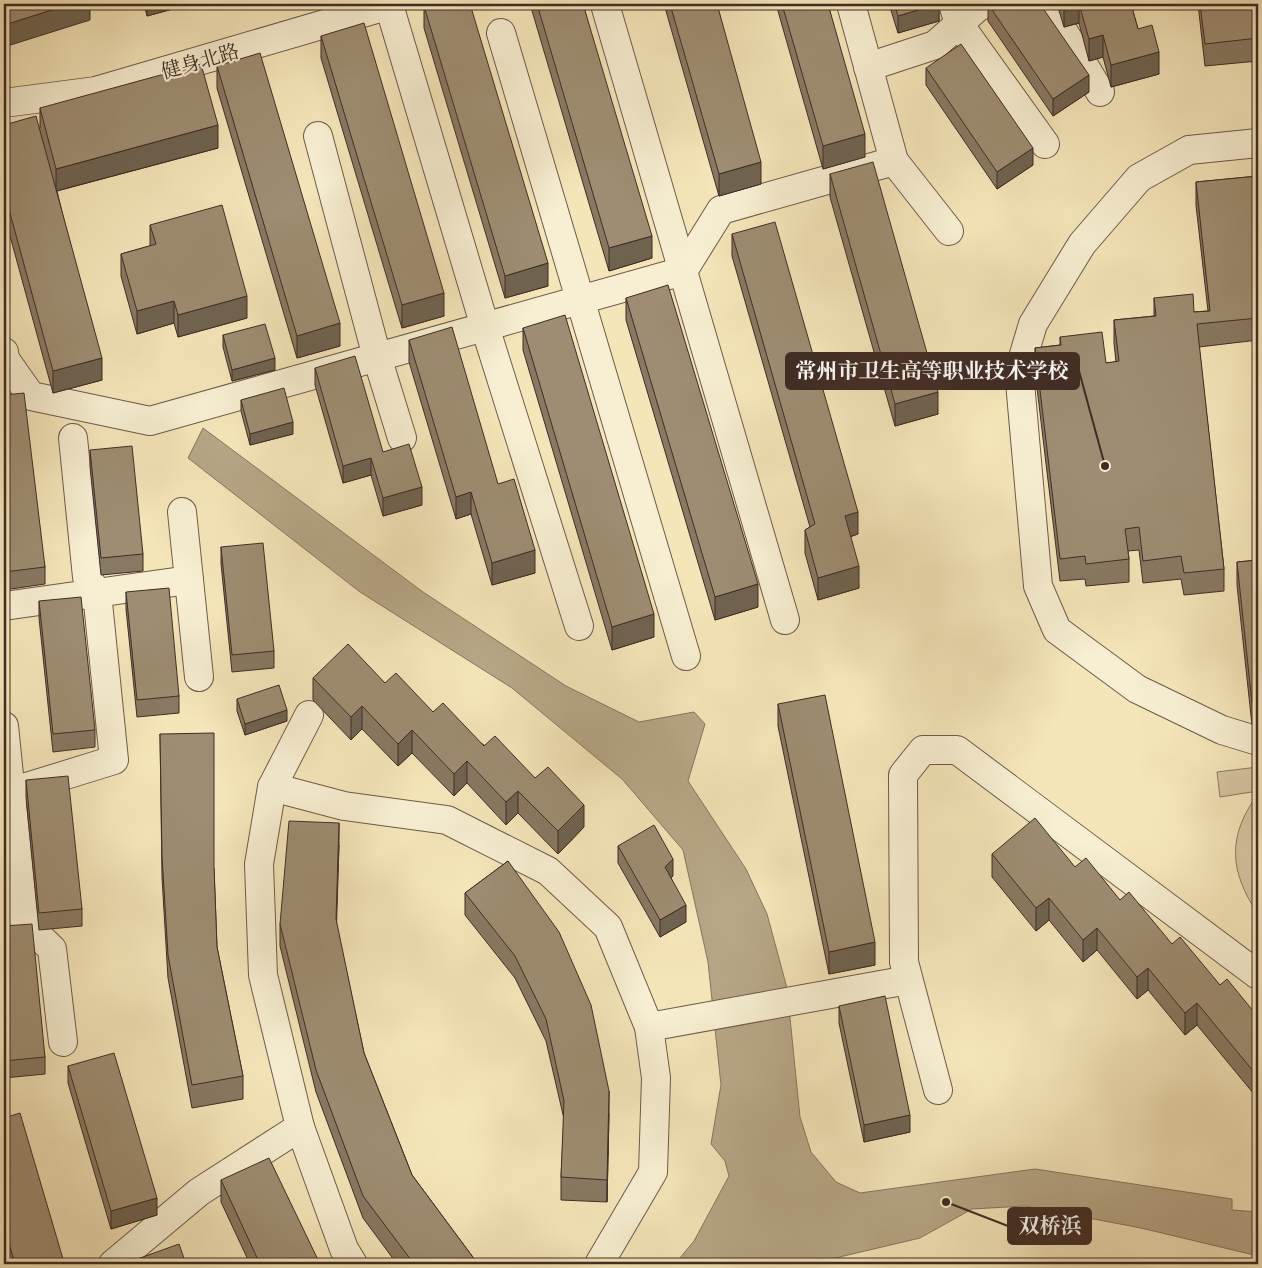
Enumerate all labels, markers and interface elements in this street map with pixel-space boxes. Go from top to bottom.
street label: 健身北路 [157,36,242,85]
callout: 常州市卫生高等职业技术学校 [786,353,1079,389]
text: 常州市卫生高等职业技术学校 [796,355,1069,386]
callout: 双桥浜 [1008,1208,1091,1244]
text: 双桥浜 [1019,1210,1082,1241]

